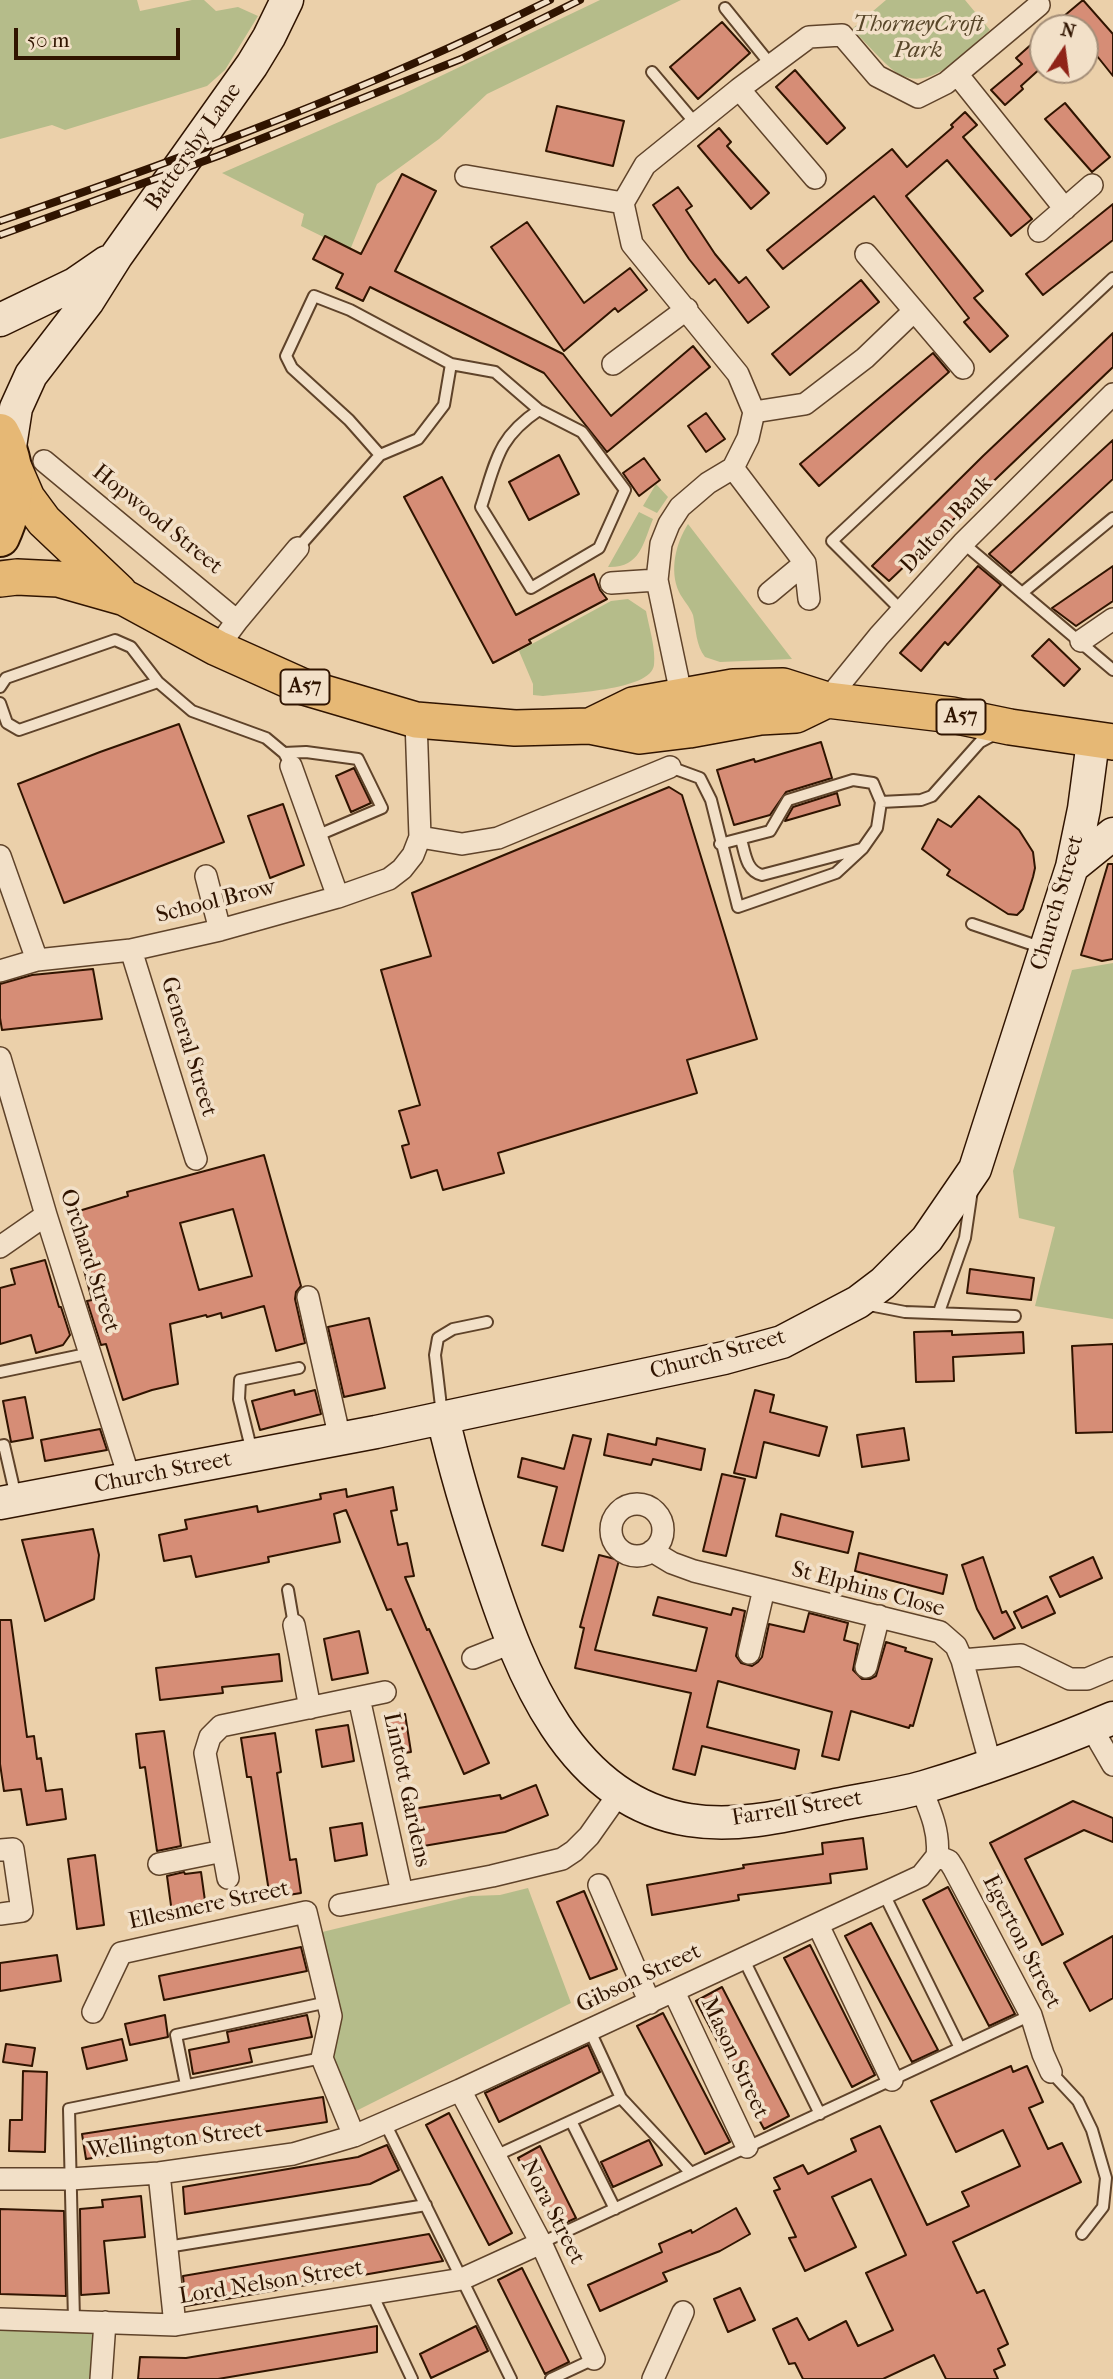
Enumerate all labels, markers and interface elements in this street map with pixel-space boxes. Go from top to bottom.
park label: ThorneyCroft Park [853,11,983,65]
scale bar [18,14,184,58]
north arrow [1029,14,1099,84]
text: N [1059,18,1078,43]
text: 50 m [27,28,70,52]
street label: Battersby Lane [140,78,248,216]
street label: Hopwood Street [86,459,228,581]
street label: Dalton Bank [895,471,999,579]
road number: A57 [280,670,330,704]
road number: A57 [936,700,986,734]
street label: Church Street [1026,832,1090,974]
street label: School Brow [153,874,279,930]
street label: General Street [154,974,222,1120]
street label: Orchard Street [53,1186,125,1336]
street label: Church Street [647,1324,789,1386]
street label: Church Street [92,1446,234,1500]
street label: St Elphins Close [788,1556,948,1624]
street label: Lintott Gardens [376,1710,436,1870]
street label: Farrell Street [730,1785,864,1833]
street label: Egerton Street [975,1871,1067,2013]
street label: Ellesmere Street [126,1876,292,1936]
street label: Gibson Street [572,1938,706,2020]
street label: Mason Street [694,1993,774,2123]
street label: Wellington Street [86,2117,264,2165]
street label: Nora Street [514,2155,590,2269]
street label: Lord Nelson Street [177,2255,365,2311]

